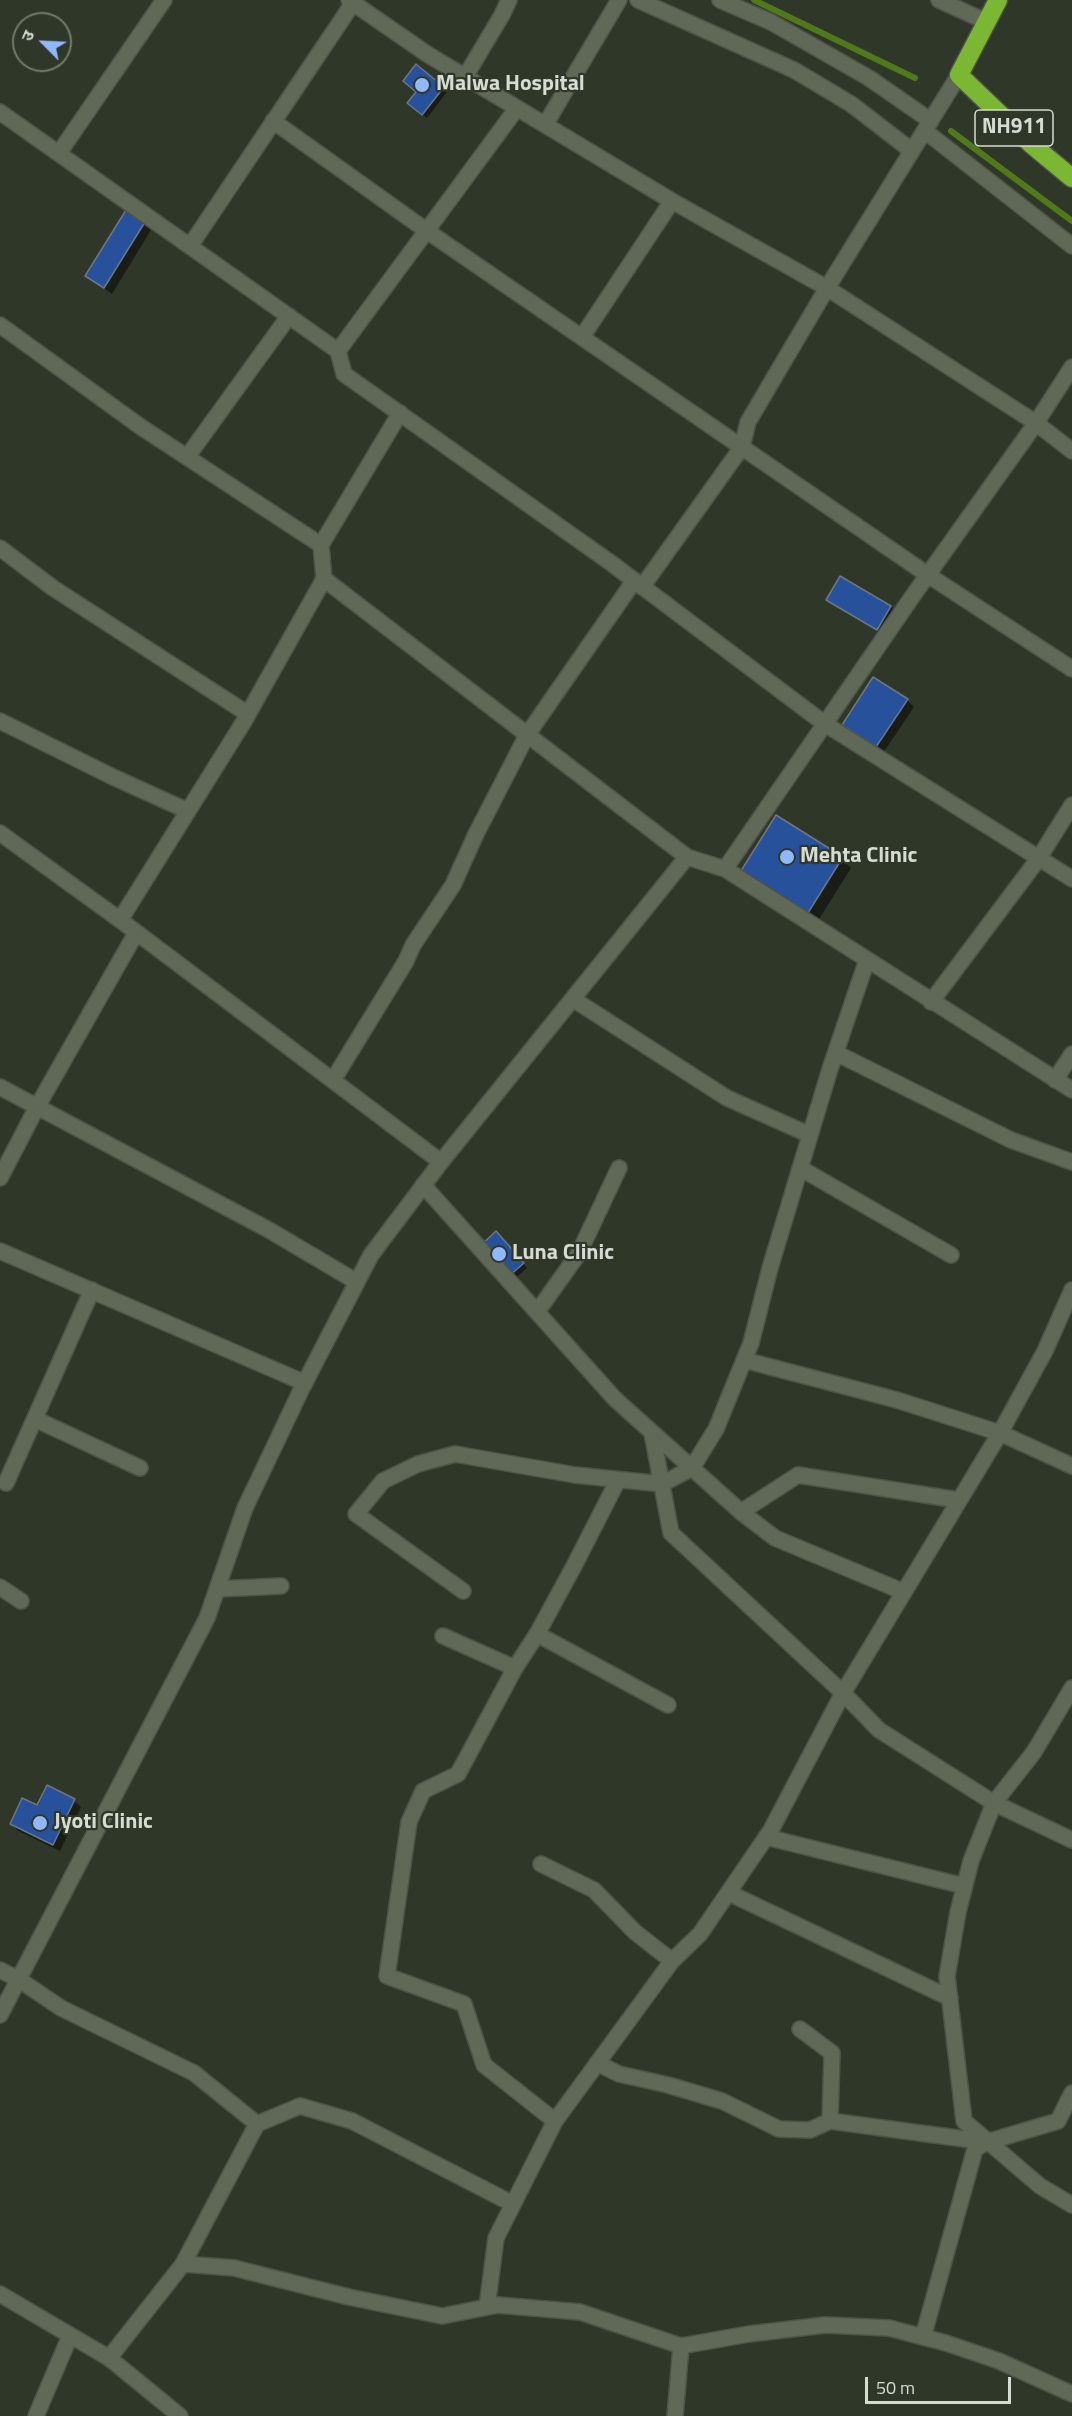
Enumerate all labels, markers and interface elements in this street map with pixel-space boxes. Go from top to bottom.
north arrow [12,12,72,72]
text: उ [15,26,40,45]
place label: Malwa Hospital [436,72,585,98]
marker: Malwa Hospital [413,76,431,94]
road number: NH911 [975,110,1053,146]
place label: Mehta Clinic [800,844,917,870]
marker: Mehta Clinic [778,848,796,866]
place label: Luna Clinic [512,1241,614,1267]
marker: Luna Clinic [490,1245,508,1263]
place label: Jyoti Clinic [54,1810,153,1836]
marker: Jyoti Clinic [31,1814,49,1832]
scale bar [868,2365,1014,2403]
text: 50 m [876,2374,915,2401]

